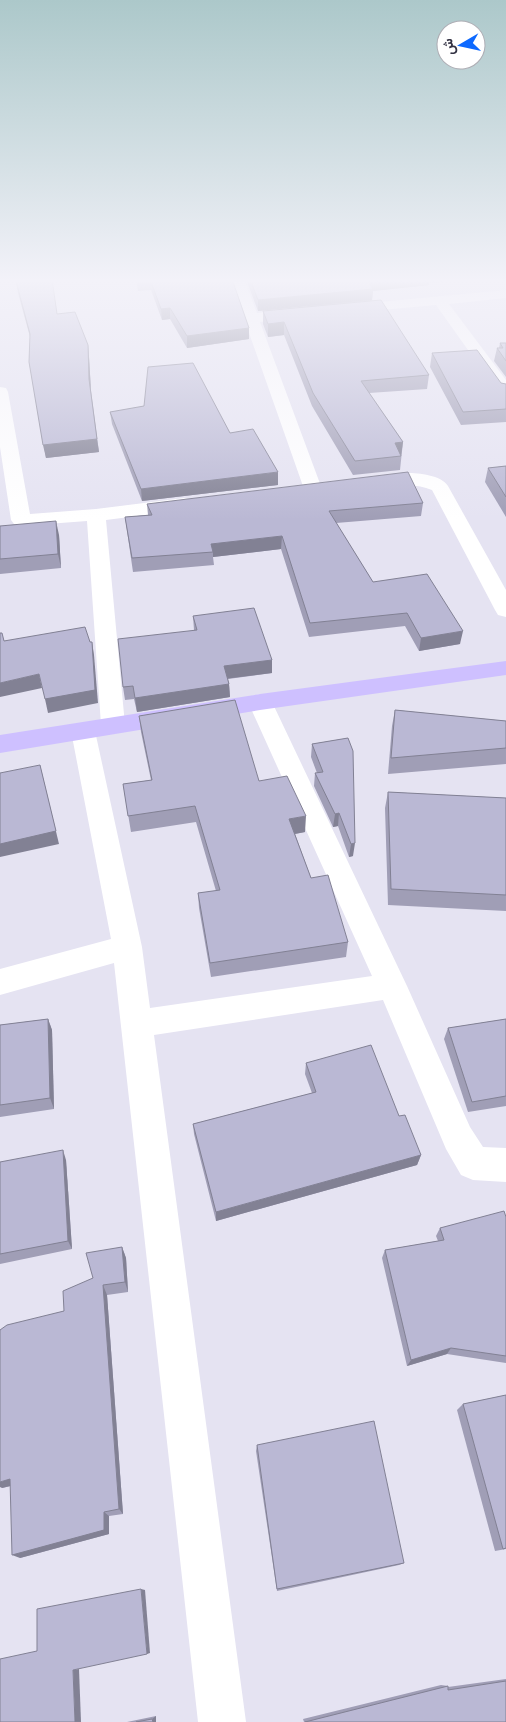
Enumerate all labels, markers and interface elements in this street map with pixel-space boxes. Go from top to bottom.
north arrow [436,20,486,70]
text: ش [439,37,458,57]

